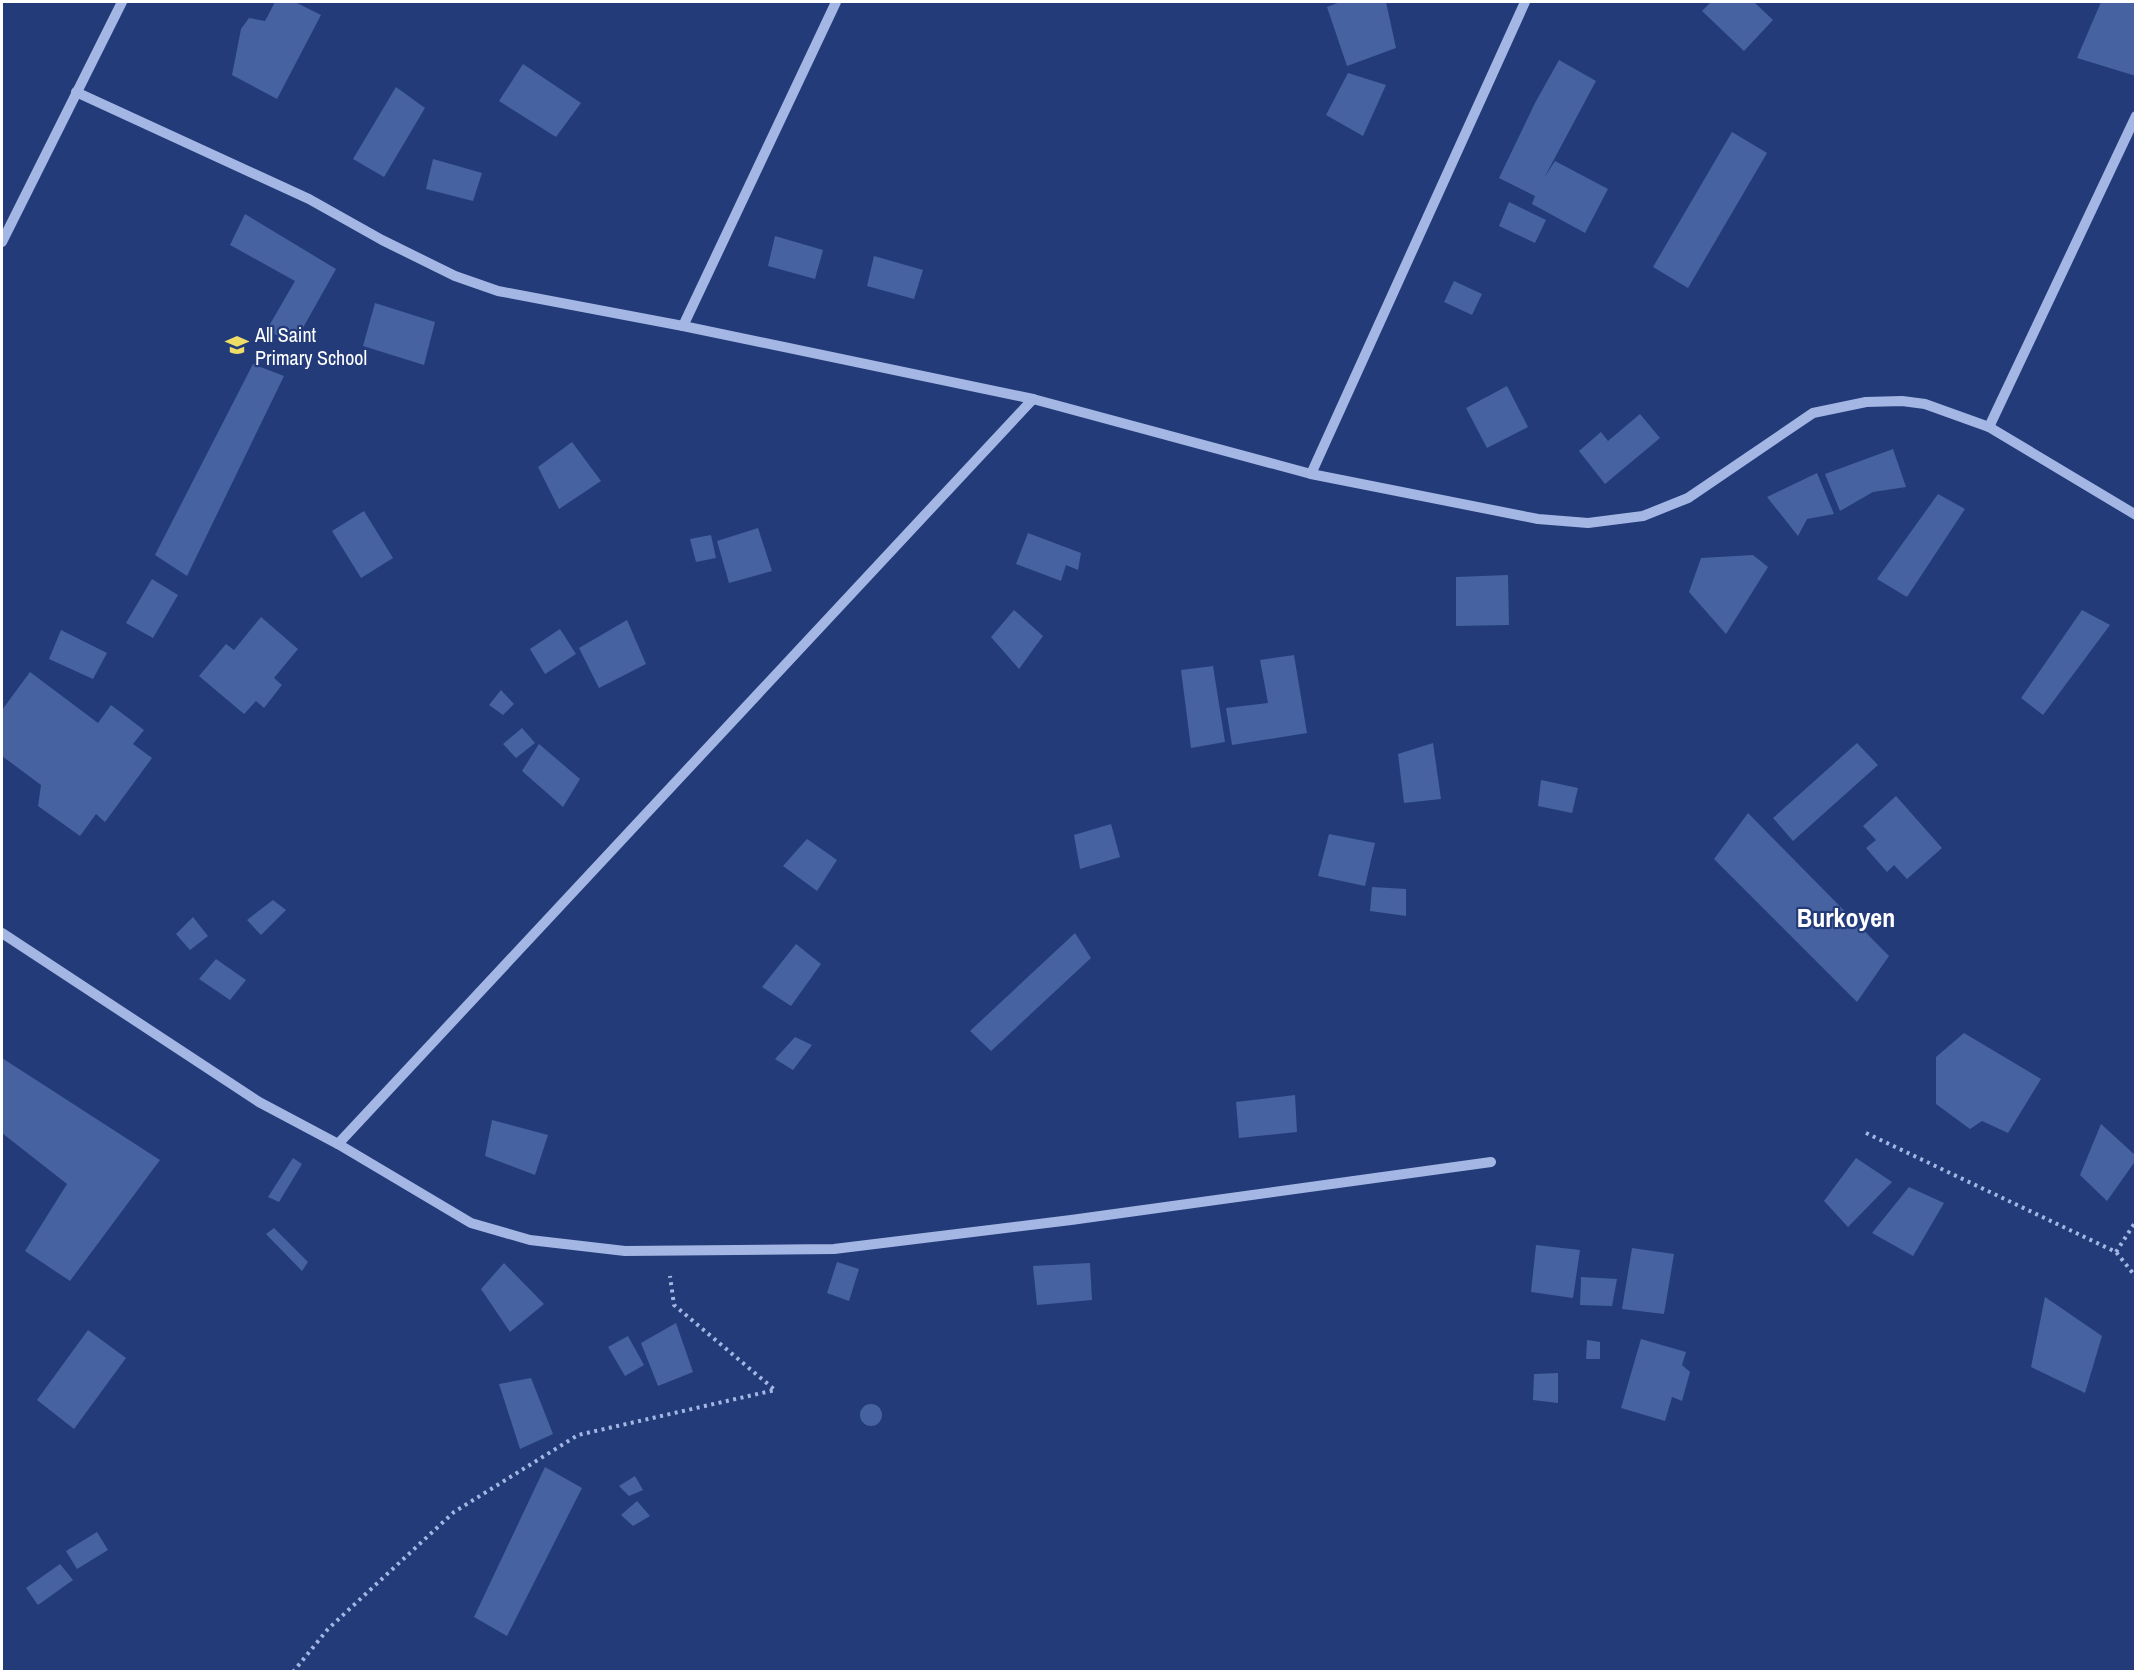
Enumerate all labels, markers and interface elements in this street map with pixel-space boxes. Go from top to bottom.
place label: All Saint Primary School [254,321,367,371]
school or university icon: All Saint Primary School [224,332,250,358]
district label: Burkoyen [1797,900,1895,935]

